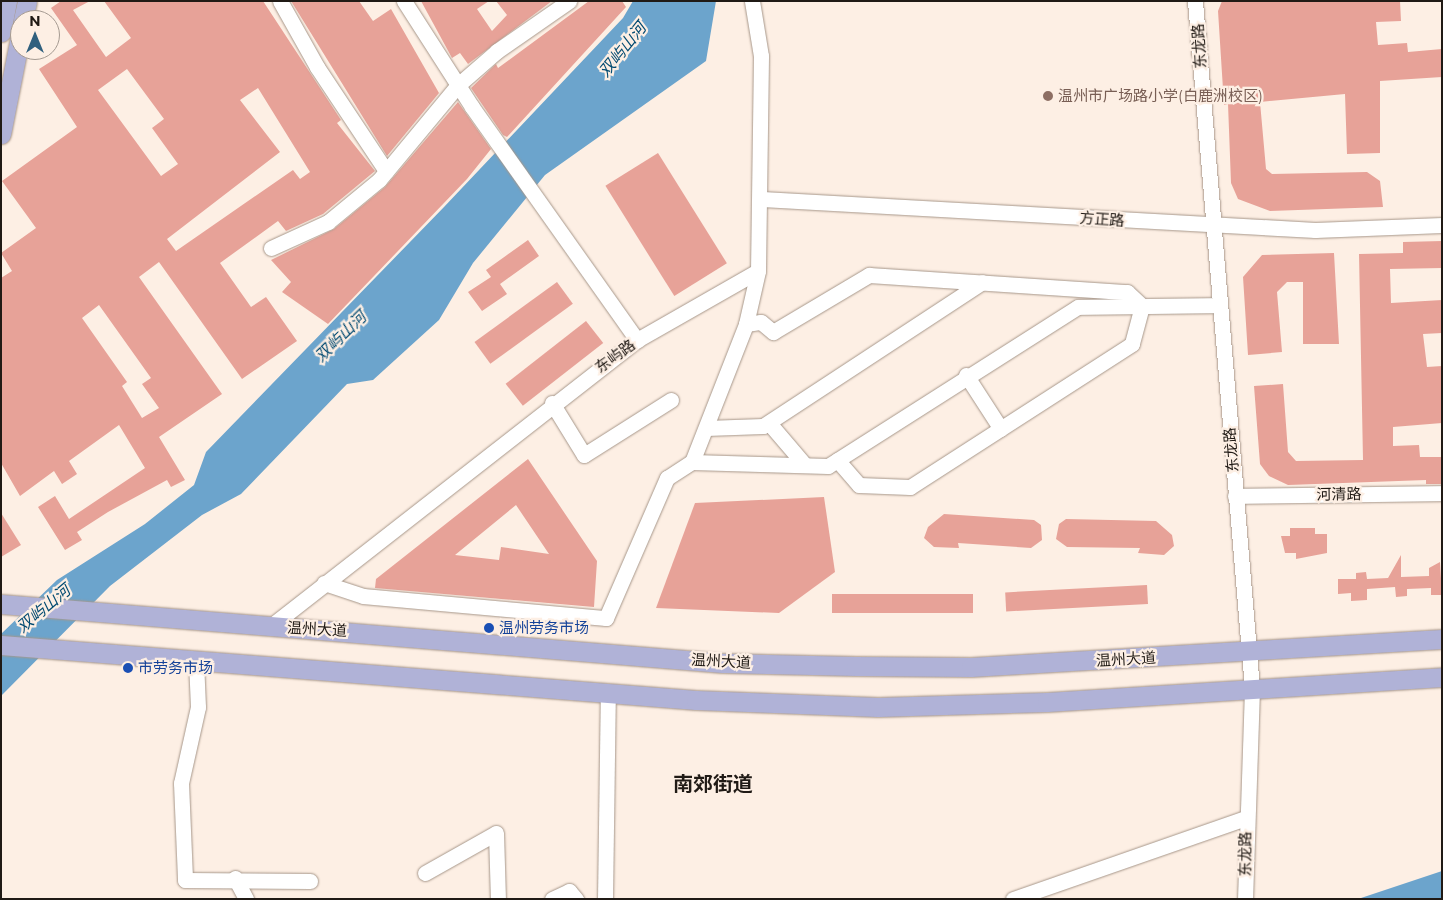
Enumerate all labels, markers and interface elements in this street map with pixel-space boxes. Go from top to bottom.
north arrow [10,10,60,60]
text: N [29,12,41,30]
water label: 双屿山河 [595,19,651,81]
street label: 东龙路 [1188,23,1210,69]
place label: 温州市广场路小学(白鹿洲校区) [1058,87,1263,105]
marker: 温州市广场路小学(白鹿洲校区) [1042,90,1054,102]
street label: 方正路 [1079,208,1125,230]
water label: 双屿山河 [311,308,371,366]
street label: 东屿路 [592,335,638,377]
street label: 东龙路 [1220,427,1242,473]
street label: 河清路 [1316,485,1362,503]
water label: 双屿山河 [13,581,75,637]
street label: 温州大道 [287,618,347,640]
place label: 温州劳务市场 [499,619,589,637]
marker: 温州劳务市场 [483,622,495,634]
street label: 温州大道 [1096,648,1156,670]
street label: 温州大道 [691,650,751,672]
place label: 市劳务市场 [138,659,213,677]
marker: 市劳务市场 [122,662,134,674]
district label: 南郊街道 [673,772,753,796]
street label: 东龙路 [1236,832,1254,876]

